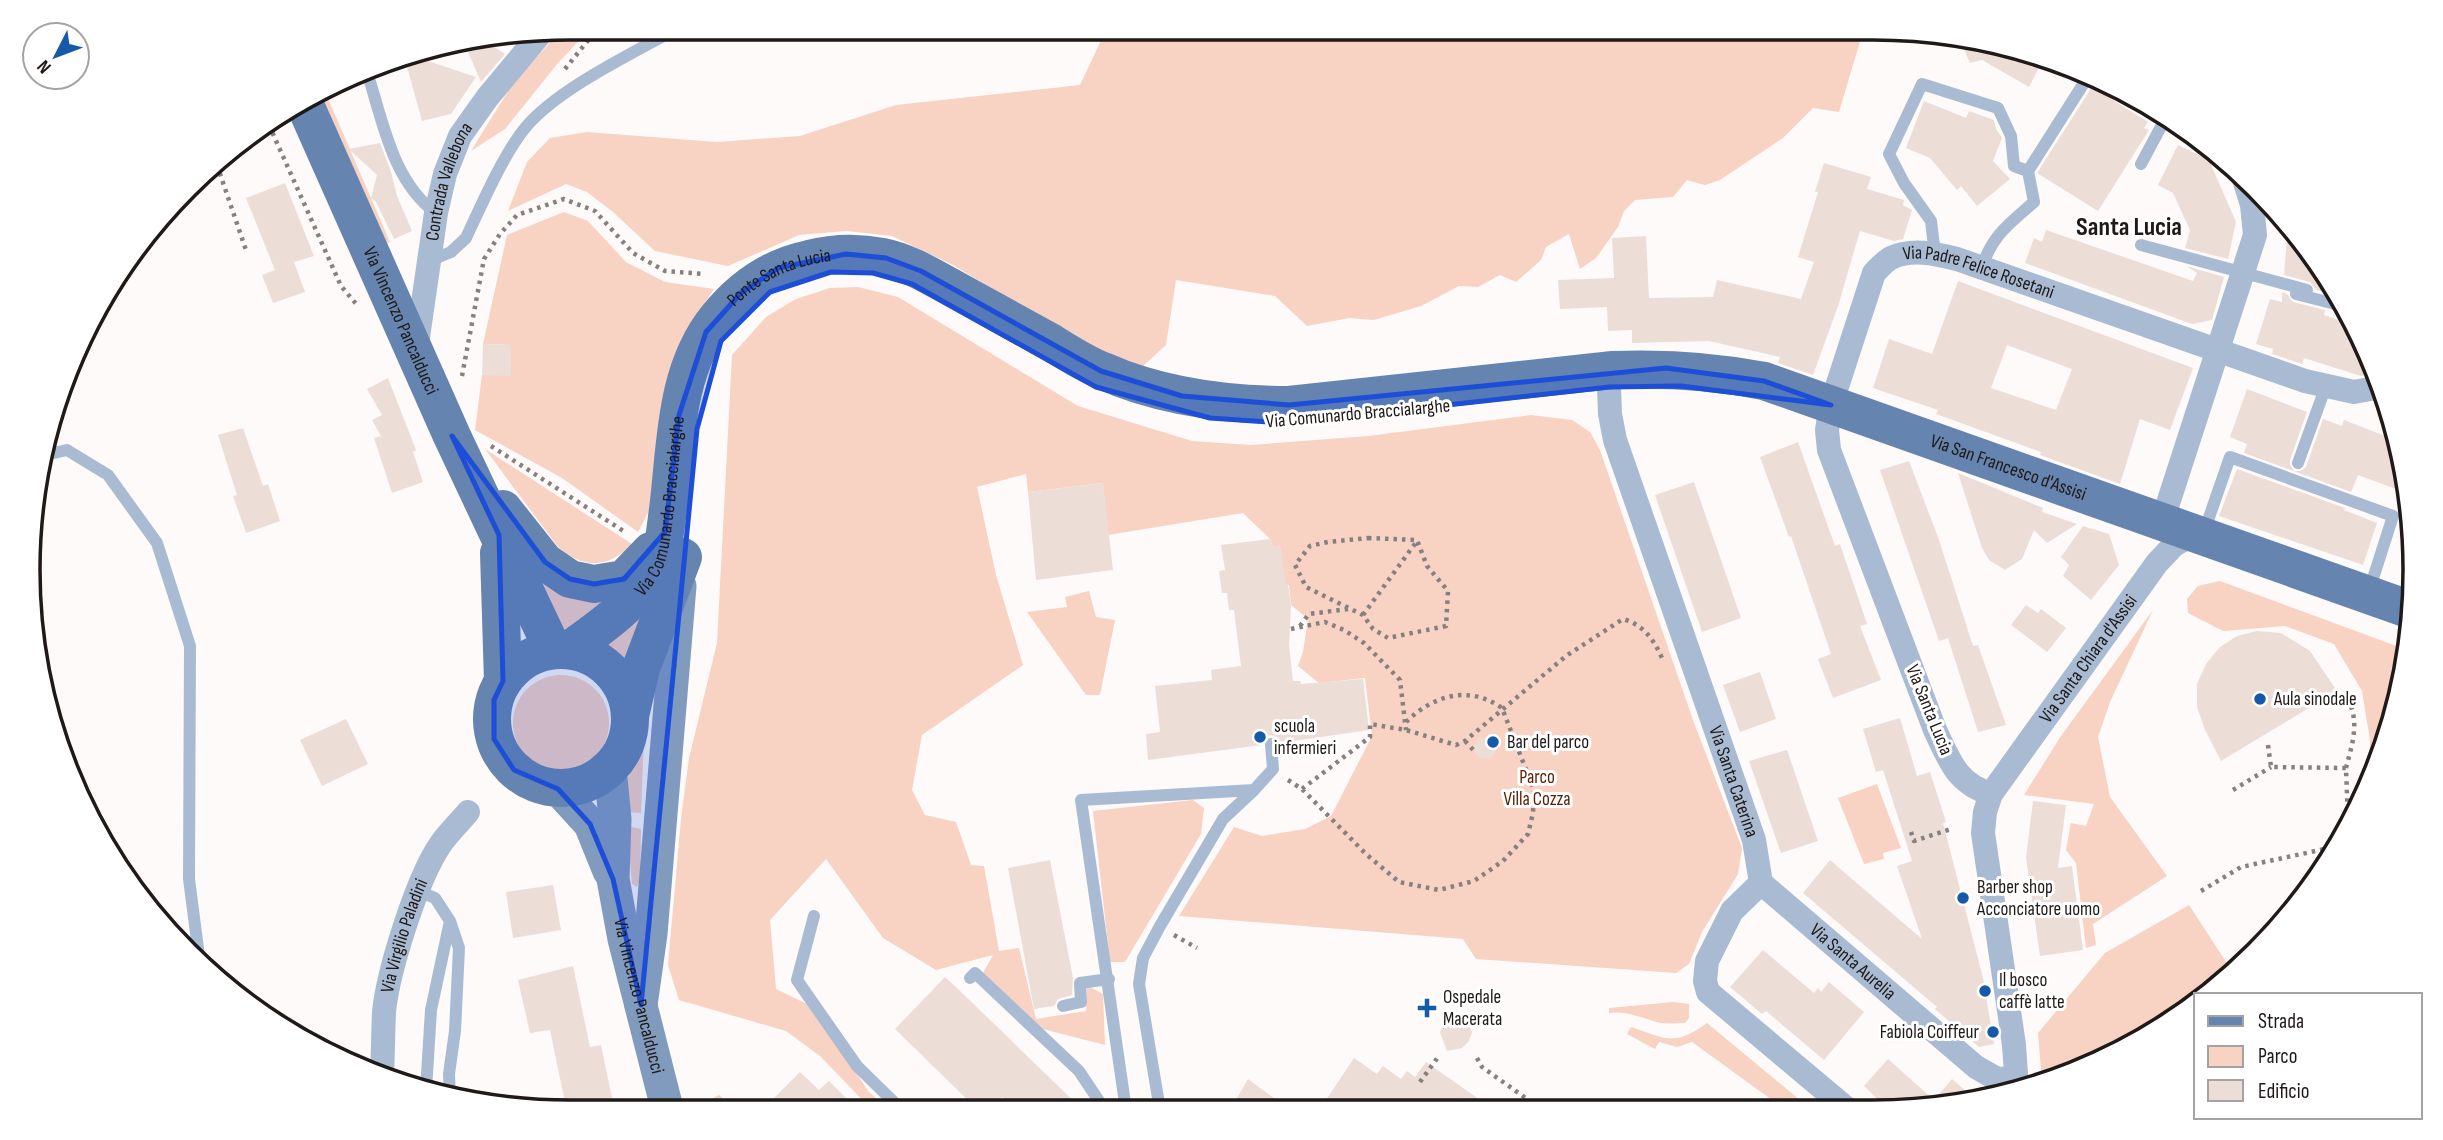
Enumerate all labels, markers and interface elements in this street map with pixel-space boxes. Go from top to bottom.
north arrow [21,21,91,91]
text: N [33,55,56,78]
street label: Contrada Vallebona [421,118,478,242]
district label: Santa Lucia [2076,212,2182,243]
street label: Via Padre Felice Rosetani [1901,241,2057,304]
street label: Via Vincenzo Pancalducci [358,243,444,398]
street label: Ponte Santa Lucia [722,244,832,311]
street label: Via Comunardo Braccialarghe [1265,394,1451,434]
street label: Via Comunardo Braccialarghe [629,414,690,601]
street label: Via San Francesco d'Assisi [1927,429,2089,506]
street label: Via Santa Chiara d'Assisi [2034,590,2142,727]
street label: Via Santa Lucia [1900,661,1958,759]
place label: Aula sinodale [2273,688,2357,711]
marker: Aula sinodale [2252,691,2268,707]
place label: scuola infermieri [1274,715,1336,760]
street label: Via Santa Caterina [1704,723,1764,840]
marker: scuola infermieri [1252,729,1268,745]
place label: Bar del parco [1507,731,1589,754]
marker: Bar del parco [1485,734,1501,750]
park label: Parco Villa Cozza [1503,766,1571,811]
street label: Via Virgilio Paladini [376,875,433,995]
place label: Barber shop Acconciatore uomo [1976,876,2100,921]
marker: Barber shop Acconciatore uomo [1955,890,1971,906]
street label: Via Vincenzo Pancalducci [609,916,669,1076]
street label: Via Santa Aurelia [1805,918,1901,1005]
place label: Il bosco caffè latte [1999,969,2065,1014]
marker: Il bosco caffè latte [1977,983,1993,999]
place label: Ospedale Macerata [1443,986,1502,1031]
legend [2194,993,2422,1119]
marker: Ospedale Macerata [1417,998,1437,1018]
text: Strada [2258,1009,2304,1034]
place label: Fabiola Coiffeur [1880,1021,1980,1044]
marker: Fabiola Coiffeur [1985,1024,2001,1040]
text: Parco [2258,1044,2297,1069]
text: Edificio [2258,1079,2309,1104]

